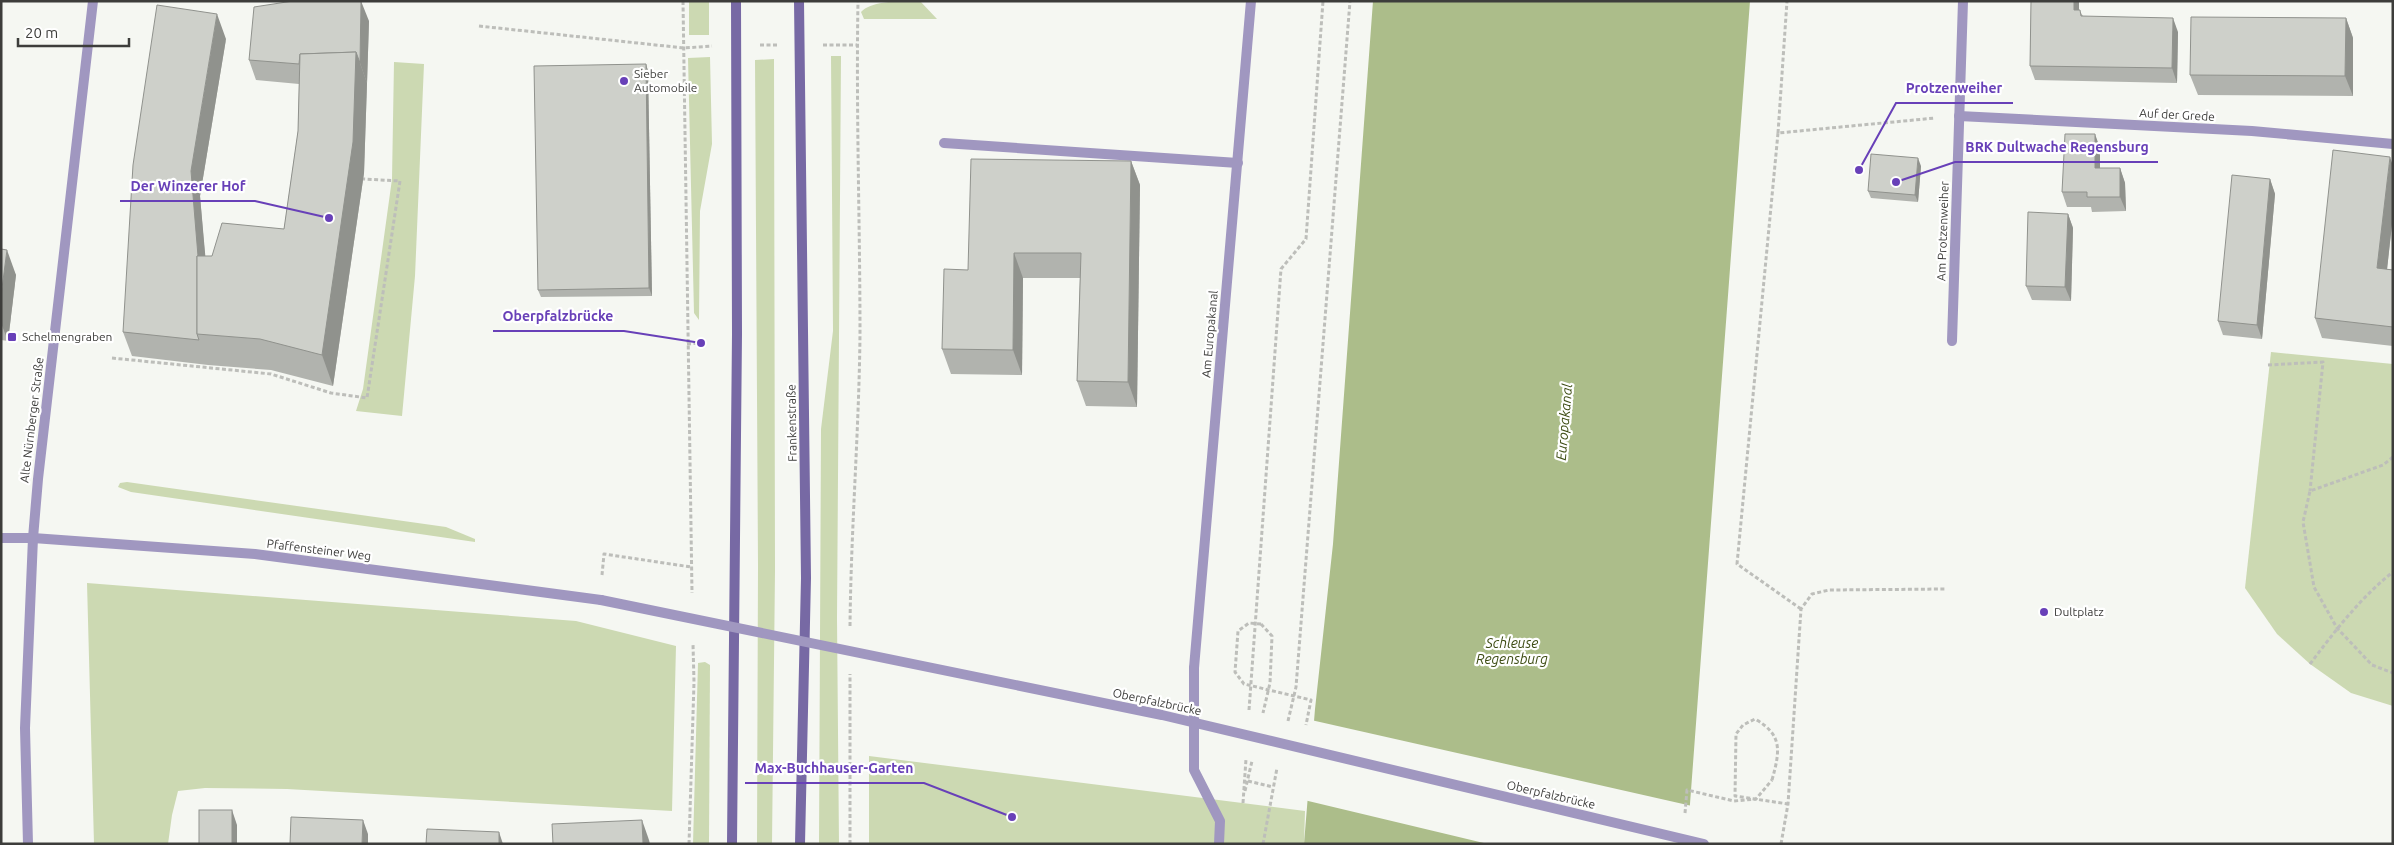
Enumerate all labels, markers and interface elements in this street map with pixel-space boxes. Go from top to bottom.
scale bar [18,15,129,47]
text: 20 m [25,24,58,41]
place label: Sieber Automobile [634,67,697,94]
callout: Protzenweiher [1896,74,2013,103]
marker: Sieber Automobile [618,75,630,87]
text: Protzenweiher [1906,80,2003,96]
street label: Auf der Grede [2139,106,2215,123]
callout: BRK Dultwache Regensburg [1955,133,2158,162]
text: BRK Dultwache Regensburg [1965,139,2149,155]
callout: Der Winzerer Hof [120,172,255,201]
text: Der Winzerer Hof [130,178,246,194]
street label: Am Protzenweiher [1934,180,1951,281]
street label: Am Europakanal [1199,290,1220,378]
callout: Oberpfalzbrücke [493,302,624,331]
text: Oberpfalzbrücke [503,308,613,324]
place label: Schelmengraben [22,330,112,343]
marker: Schelmengraben [6,331,18,343]
street label: Alte Nürnberger Straße [17,356,46,483]
water label: Europakanal [1553,383,1575,461]
street label: Frankenstraße [784,384,799,462]
street label: Pfaffensteiner Weg [266,537,372,562]
place label: Dultplatz [2054,605,2104,618]
marker: Dultplatz [2038,606,2050,618]
water label: Schleuse Regensburg [1476,635,1548,667]
street label: Oberpfalzbrücke [1112,686,1203,717]
callout: Max-Buchhauser-Garten [745,754,924,783]
text: Max-Buchhauser-Garten [755,760,913,776]
street label: Oberpfalzbrücke [1506,778,1597,811]

